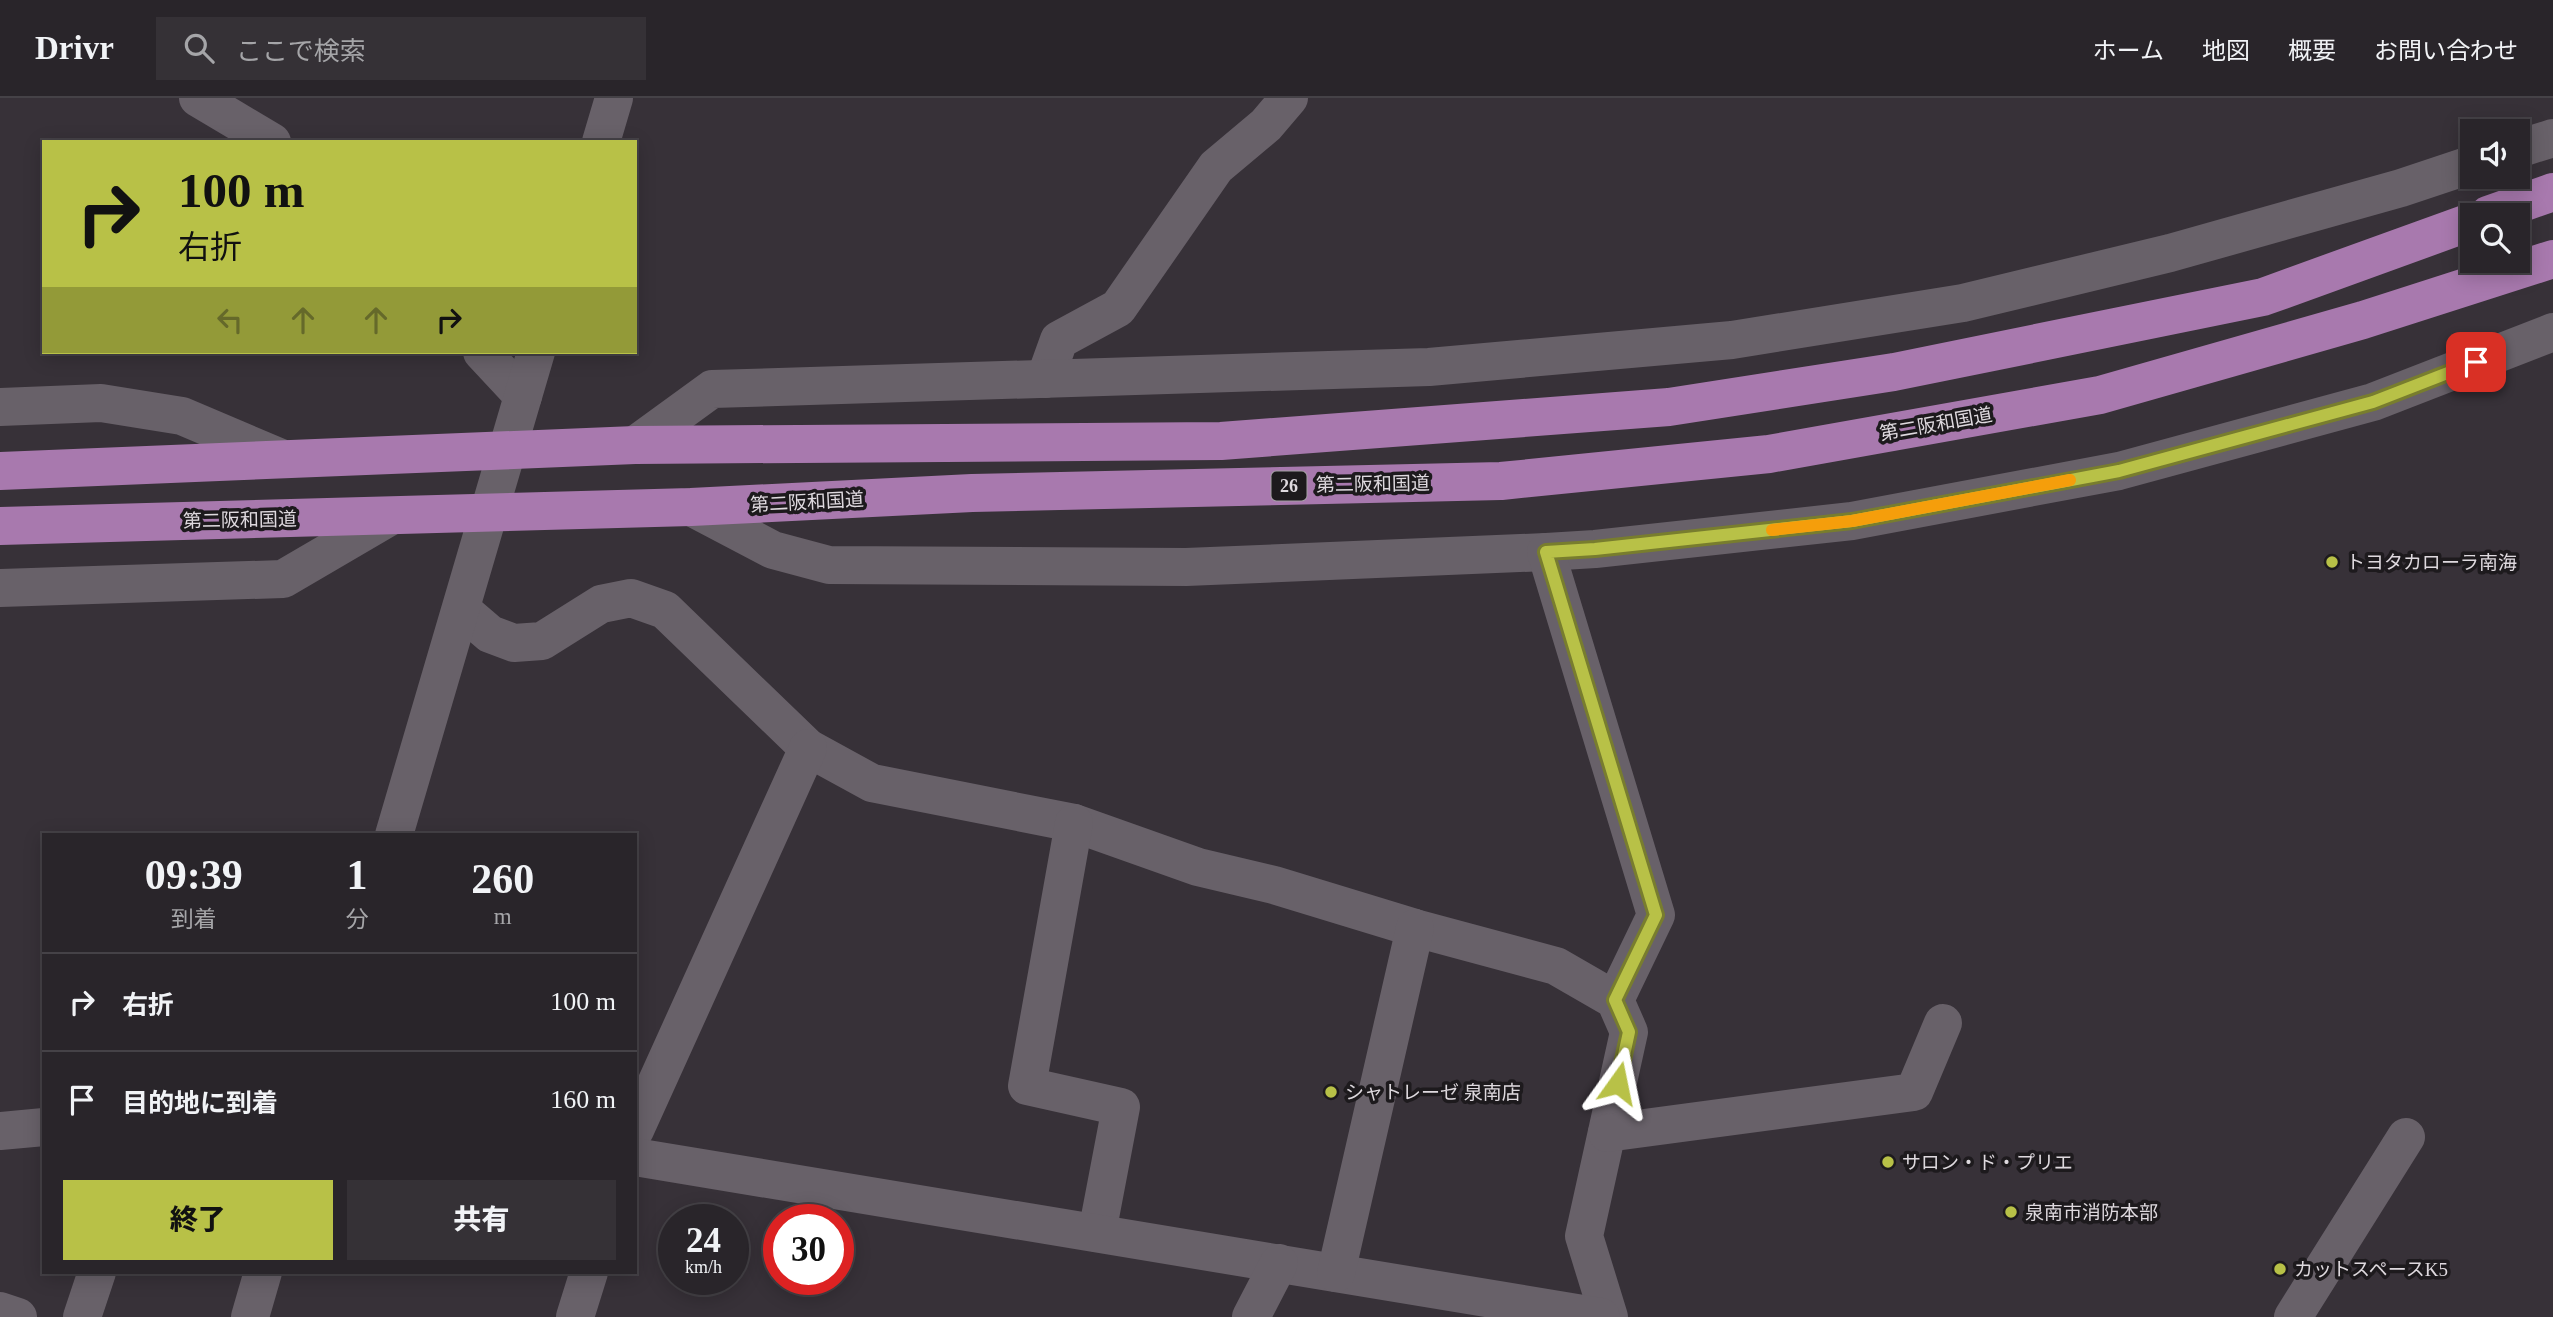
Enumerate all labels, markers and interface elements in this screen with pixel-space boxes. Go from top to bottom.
search box [156,17,646,80]
icon: search [180,29,218,67]
text: Drivr [35,30,114,66]
text: ここで検索 [236,37,366,66]
text: ホーム [2093,38,2164,64]
text: 地図 [2202,38,2250,64]
text: 概要 [2288,38,2336,64]
text: お問い合わせ [2374,38,2518,64]
map controls [2460,119,2530,273]
button: sound [2460,119,2530,189]
text: 100 m [178,163,305,218]
icon: right [63,168,154,259]
button: search [2460,203,2530,273]
text: 右折 [178,229,242,265]
icon: left [211,301,249,339]
icon: ahead [284,301,322,339]
icon: ahead [357,301,395,339]
icon: right [430,301,468,339]
pin [2446,332,2506,392]
icon: arrive [2457,343,2495,381]
street label: 第二阪和国道 [1878,404,1994,444]
road number: 26 [1272,472,1306,500]
street label: 第二阪和国道 [1316,473,1430,495]
street label: 第二阪和国道 [750,489,864,515]
street label: 第二阪和国道 [183,509,297,531]
place label: トヨタカローラ南海 [2346,552,2517,573]
marker: トヨタカローラ南海 [2324,554,2340,570]
text: 09:39 [145,852,243,898]
text: 1 [347,852,368,898]
text: 260 [471,856,534,902]
text: m [494,904,512,929]
text: 到着 [171,907,217,932]
text: 分 [346,907,369,932]
icon: right [63,983,101,1021]
text: 100 m [550,987,616,1016]
text: 右折 [122,991,174,1020]
position arrow [1581,1046,1655,1120]
icon: arrive [63,1081,101,1119]
place label: シャトレーゼ 泉南店 [1345,1082,1521,1103]
marker: シャトレーゼ 泉南店 [1323,1084,1339,1100]
text: 160 m [550,1085,616,1114]
text: 目的地に到着 [122,1089,278,1118]
place label: サロン・ド・プリエ [1902,1152,2073,1173]
marker: サロン・ド・プリエ [1880,1154,1896,1170]
button: 終了 [63,1180,333,1260]
button: 共有 [347,1180,616,1260]
place label: 泉南市消防本部 [2025,1202,2158,1223]
speed limit sign: 30 [763,1204,854,1295]
marker: 泉南市消防本部 [2003,1204,2019,1220]
text: 24 [686,1221,721,1260]
text: km/h [685,1257,722,1277]
place label: カットスペースK5 [2294,1259,2448,1280]
marker: カットスペースK5 [2272,1261,2288,1277]

